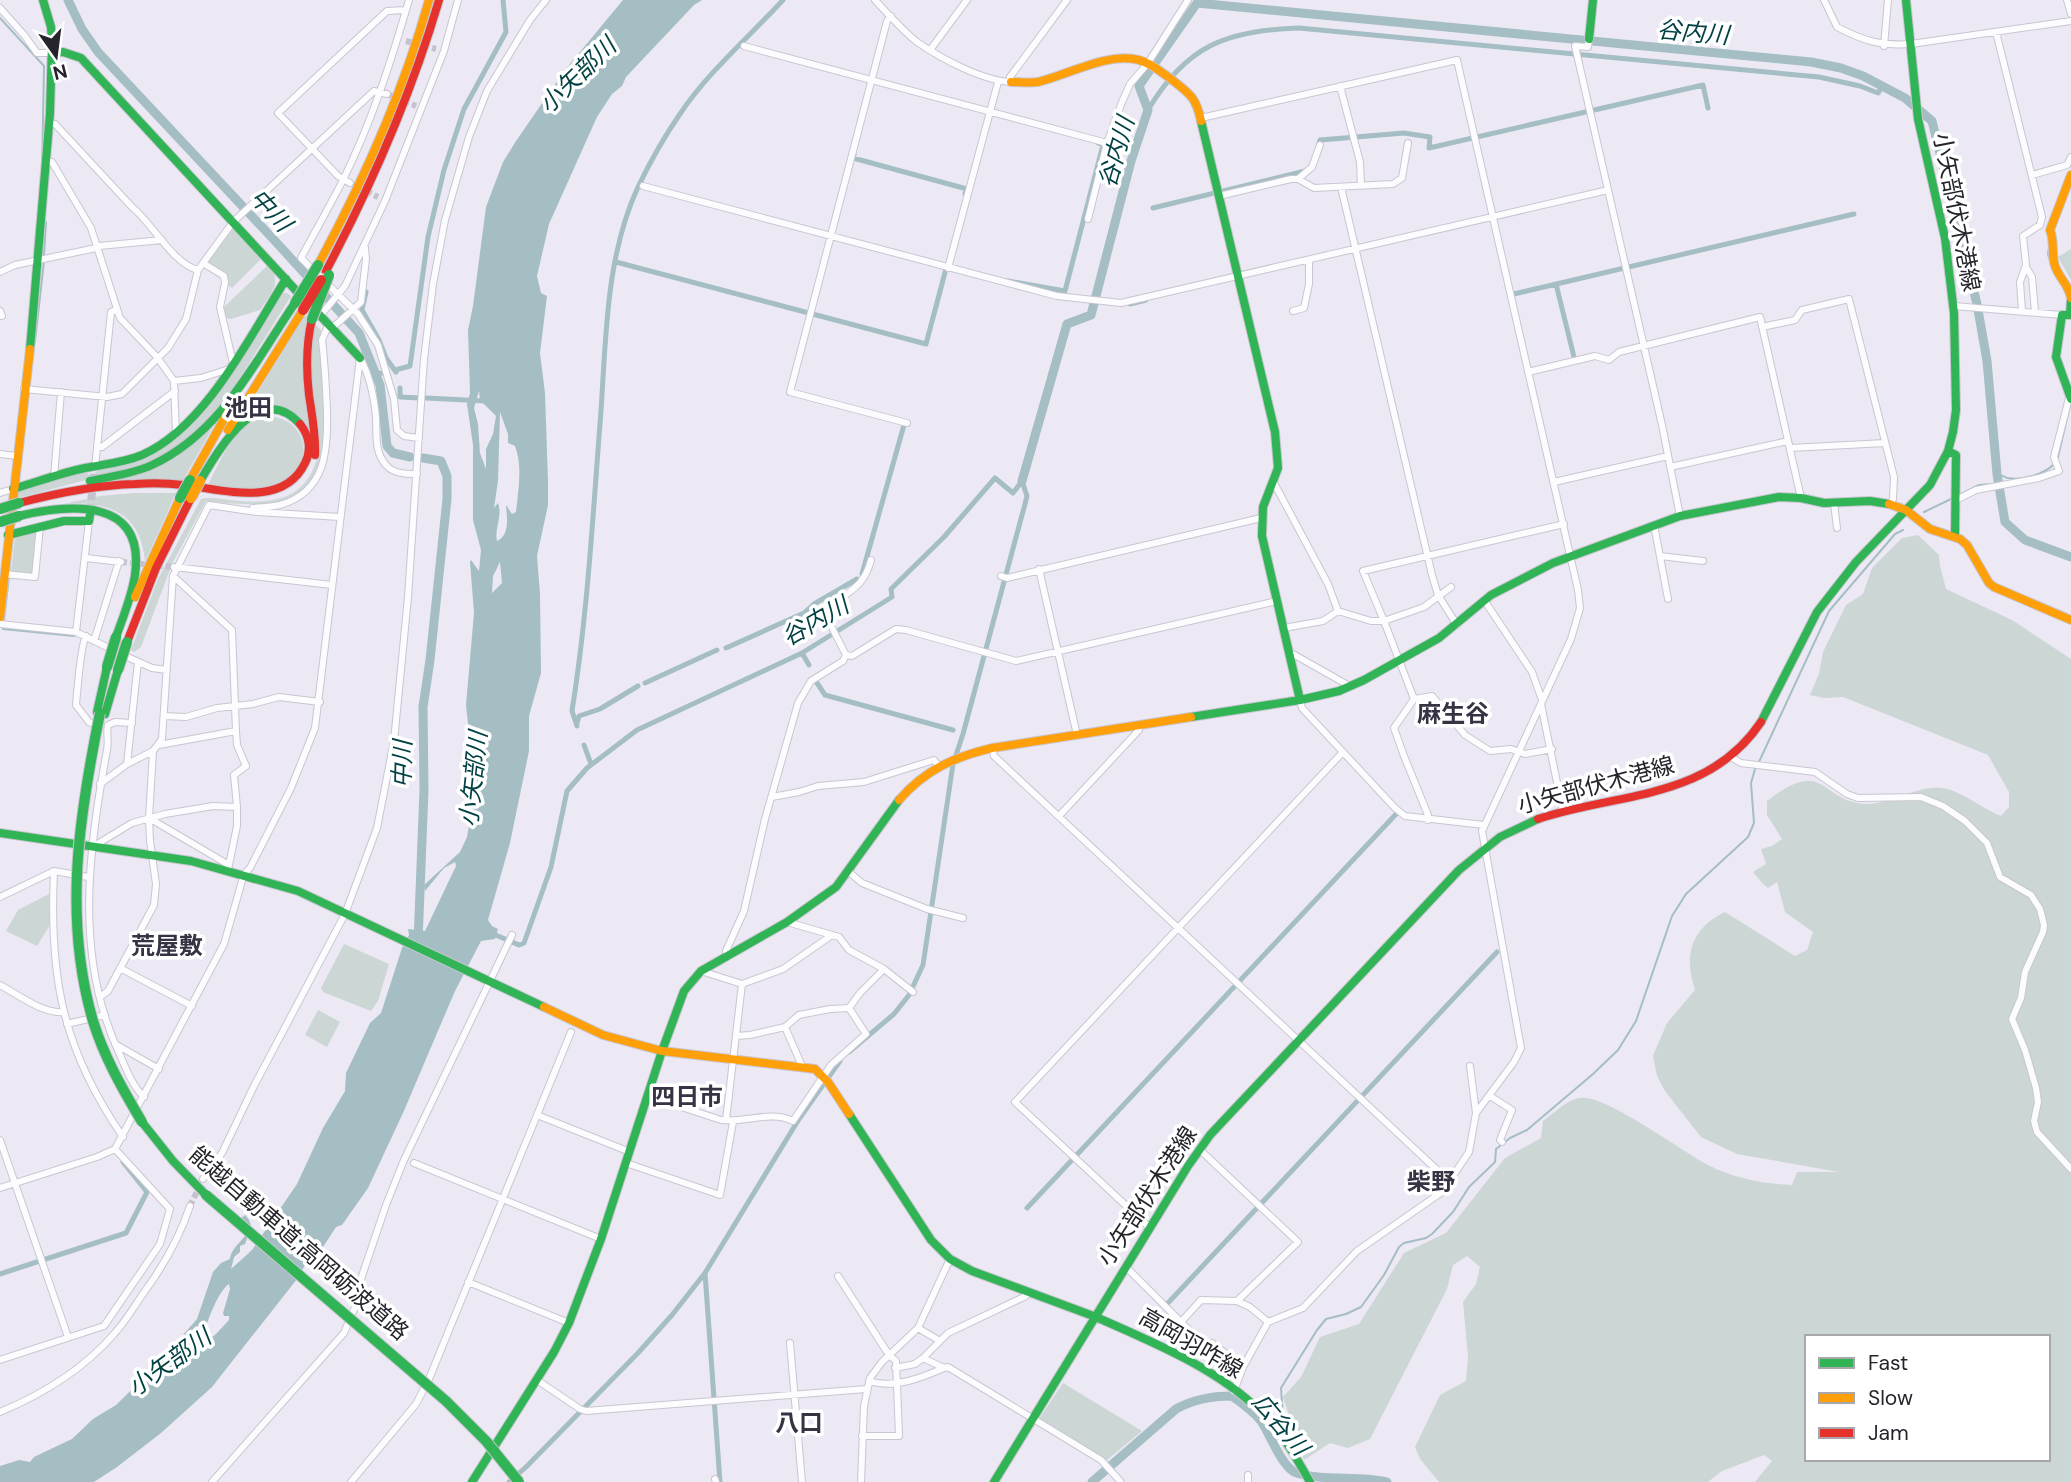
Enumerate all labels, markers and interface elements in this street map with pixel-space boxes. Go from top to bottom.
water label: 谷内川 [1656,13,1733,51]
north arrow [21,21,91,91]
water label: 小矢部川 [532,28,624,119]
text: N [50,58,70,86]
water label: 谷内川 [1091,110,1142,191]
street label: 小矢部伏木港線 [1927,130,1987,294]
water label: 中川 [243,182,301,240]
district label: 池田 [224,392,272,423]
water label: 谷内川 [776,588,857,652]
district label: 麻生谷 [1417,698,1489,729]
water label: 小矢部川 [453,727,494,828]
water label: 中川 [386,737,418,788]
street label: 小矢部伏木港線 [1514,750,1678,820]
district label: 荒屋敷 [131,930,203,961]
district label: 四日市 [651,1081,723,1112]
street label: 小矢部伏木港線 [1091,1120,1203,1272]
street label: 能越自動車道;高岡砺波道路 [183,1139,415,1347]
district label: 柴野 [1407,1166,1455,1197]
street label: 高岡羽咋線 [1134,1301,1248,1385]
water label: 小矢部川 [121,1319,219,1403]
legend [1805,1335,2050,1461]
text: Fast [1868,1349,1908,1377]
text: Slow [1868,1384,1913,1412]
water label: 広谷川 [1246,1386,1318,1464]
district label: 八口 [775,1407,823,1438]
text: Jam [1868,1419,1909,1447]

